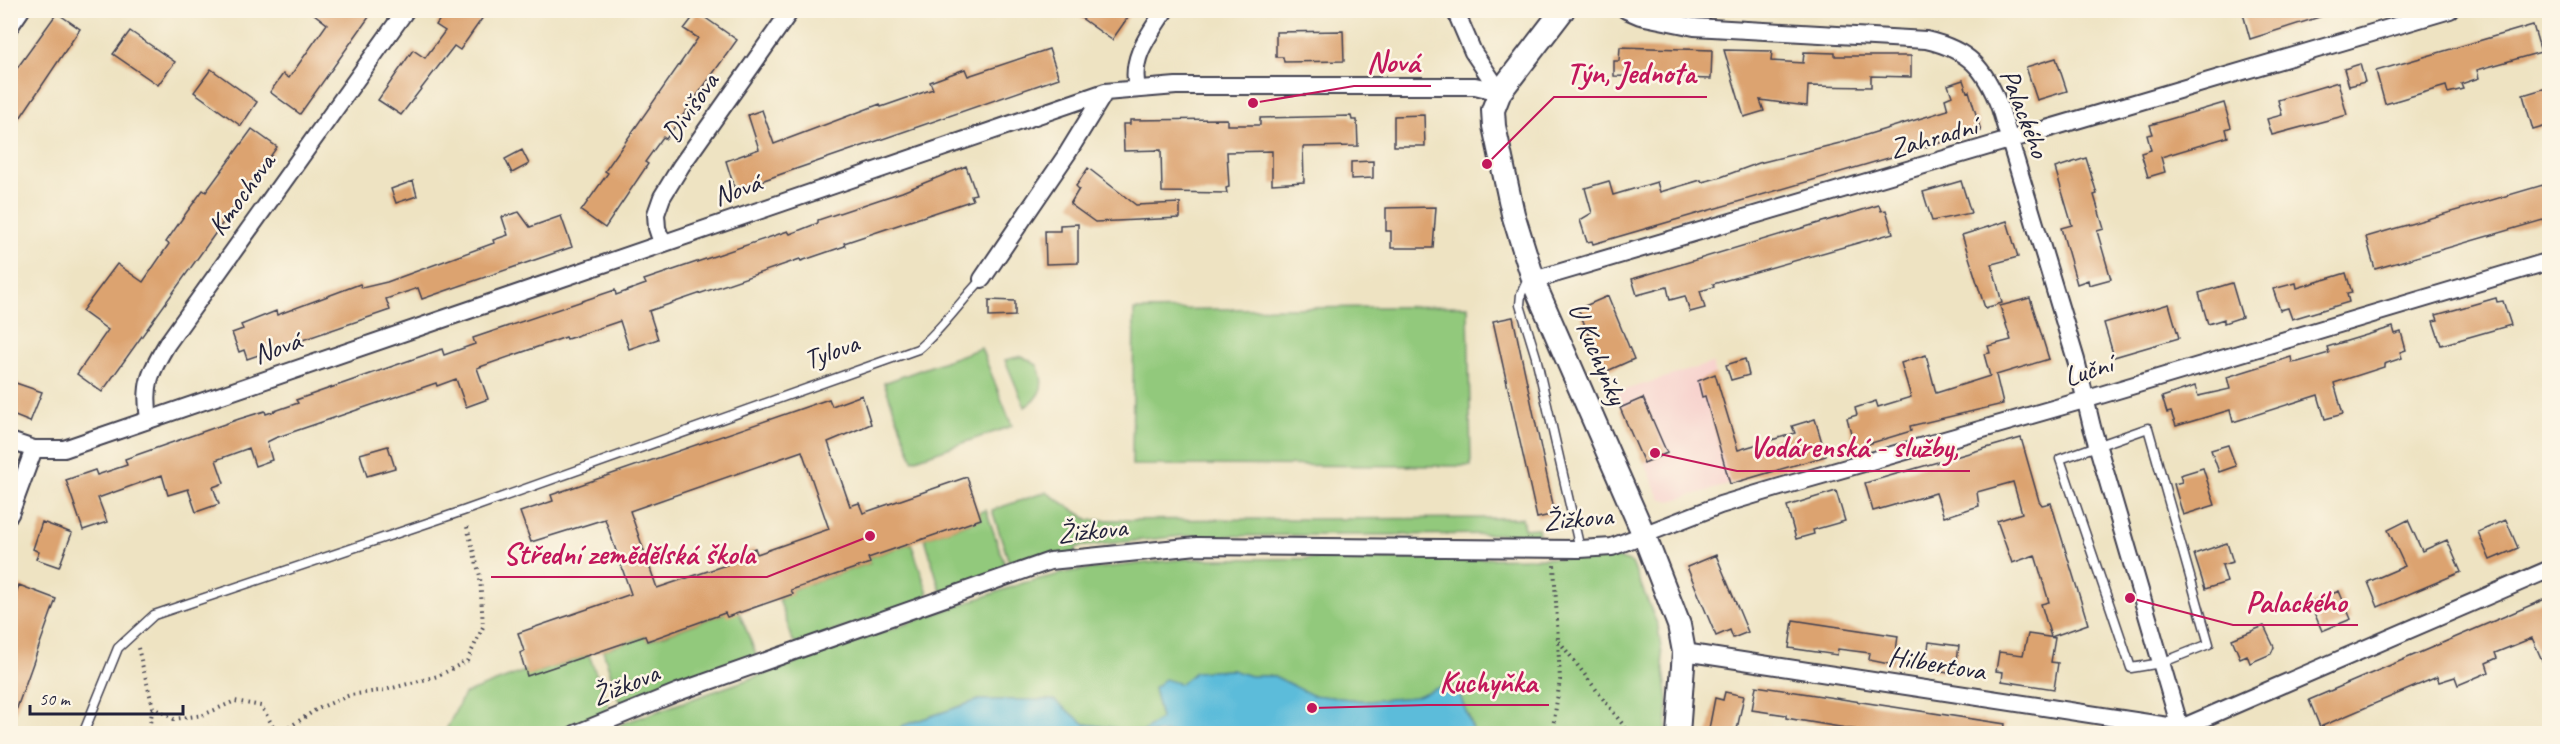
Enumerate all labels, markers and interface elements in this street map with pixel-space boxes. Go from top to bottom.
callout: Nová [1354,38,1431,86]
text: Nová [1367,43,1422,81]
callout: Týn, Jednota [1554,49,1707,97]
text: Týn, Jednota [1566,54,1698,92]
street label: Divišova [654,64,727,148]
street label: Palackého [1992,64,2059,164]
street label: Zahradní [1885,106,1986,166]
street label: Kmochova [199,144,284,242]
street label: Nová [708,164,768,213]
street label: U Kuchyňky [1561,297,1636,412]
street label: Nová [248,322,308,371]
street label: Tylova [799,324,865,377]
street label: Luční [2059,344,2122,394]
callout: Vodárenská - služby, [1737,423,1970,471]
text: Vodárenská - služby, [1749,428,1959,467]
street label: Žižkova [1542,497,1616,538]
street label: Žižkova [1056,509,1130,551]
callout: Střední zemědělská škola [491,529,767,577]
text: Střední zemědělská škola [503,535,758,573]
callout: Palackého [2233,577,2358,625]
text: Palackého [2246,583,2348,621]
street label: Hilbertova [1886,638,1990,688]
street label: Žižkova [586,654,665,713]
callout: Kuchyňka [1427,657,1549,705]
text: Kuchyňka [1439,663,1539,701]
scale bar [30,678,183,716]
text: 50 m [39,688,72,710]

